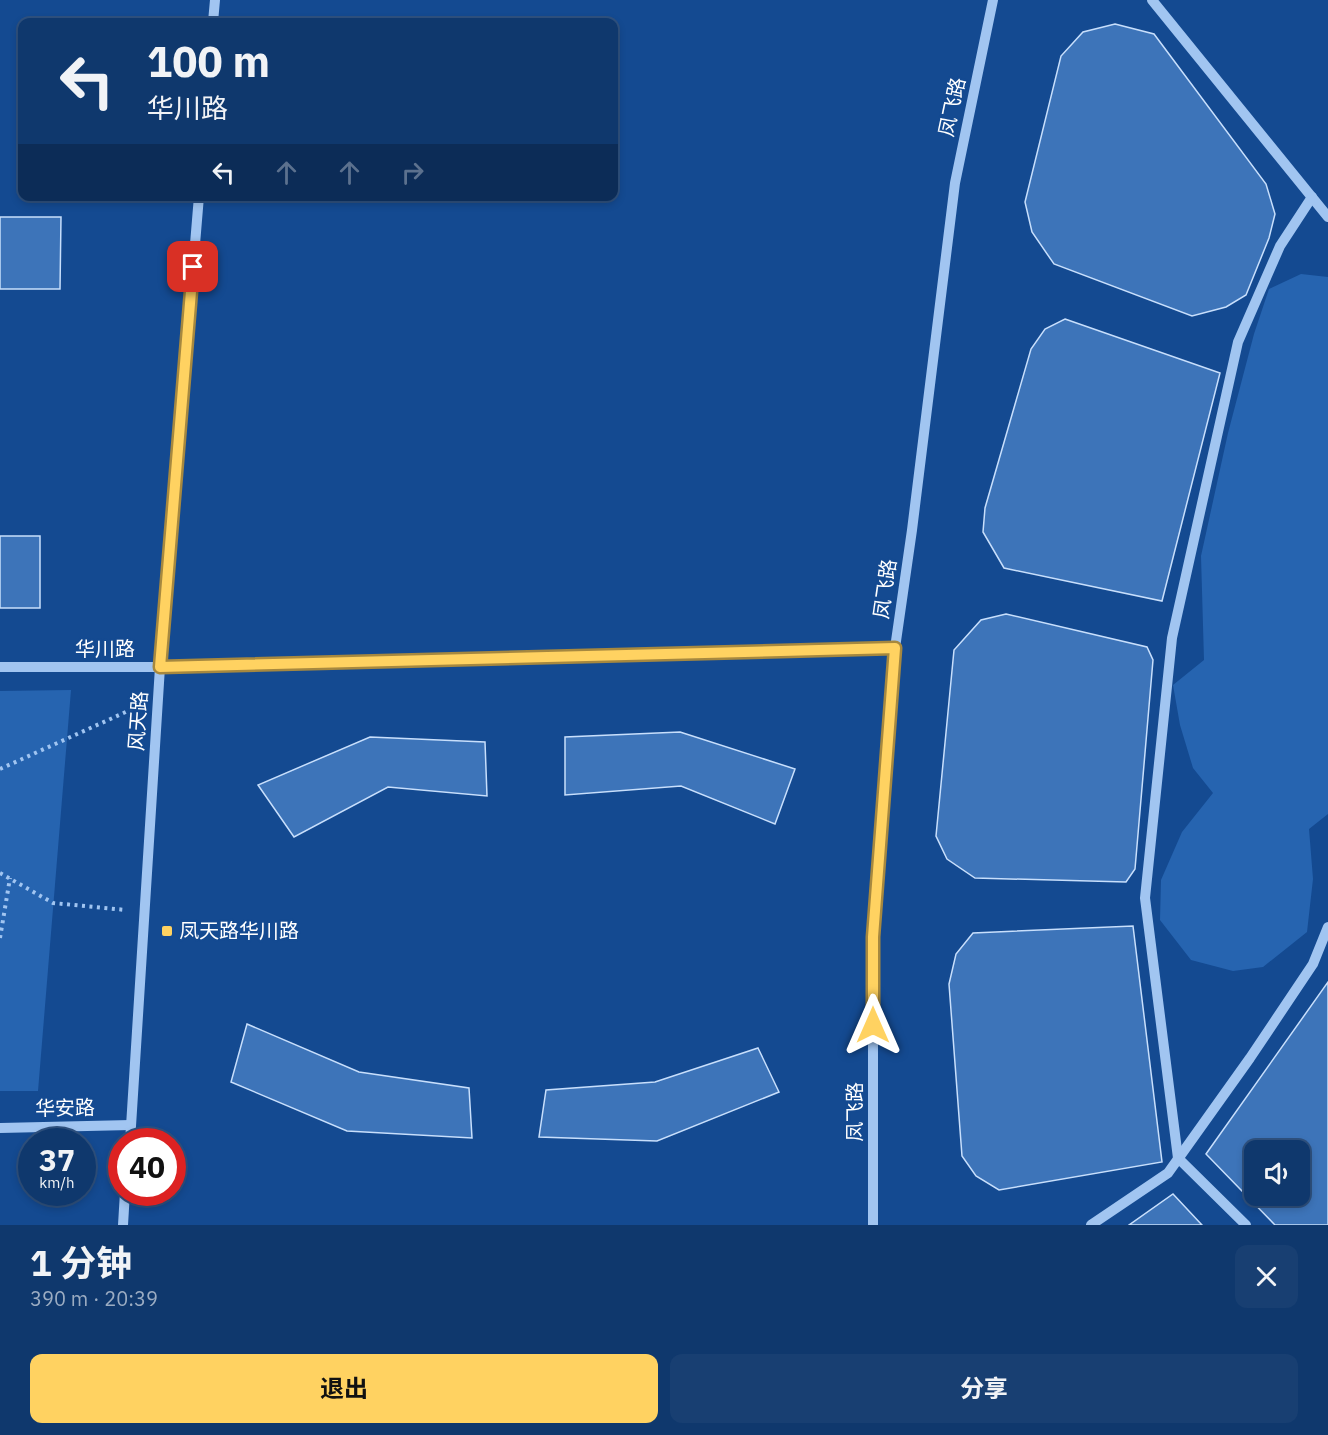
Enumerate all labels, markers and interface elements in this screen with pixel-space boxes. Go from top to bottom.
text: 100 m [147,34,270,89]
icon: left [48,42,126,120]
street label: 凤飞路 [932,75,971,139]
text: 华川路 [147,90,228,125]
icon: left [207,156,240,189]
icon: ahead [270,156,303,189]
icon: ahead [333,156,366,189]
icon: right [396,156,429,189]
pin [167,241,218,292]
icon: arrive [176,250,209,283]
street label: 凤飞路 [867,557,902,621]
street label: 华川路 [75,635,135,662]
street label: 风天路 [122,690,153,752]
place label: 凤天路华川路 [179,917,299,944]
marker: 凤天路华川路 [160,924,174,938]
position arrow [841,993,905,1057]
street label: 凤飞路 [841,1082,868,1142]
street label: 华安路 [35,1093,95,1122]
speed limit sign: 40 [108,1128,186,1206]
text: 37 [39,1140,75,1179]
map controls [1244,1140,1310,1206]
button: sound [1244,1140,1310,1206]
text: km/h [39,1173,75,1192]
text: 1 分钟 [30,1239,132,1286]
button: close [1235,1245,1298,1308]
text: 390 m · 20:39 [30,1285,158,1312]
button: 退出 [30,1354,658,1423]
button: 分享 [670,1354,1298,1423]

